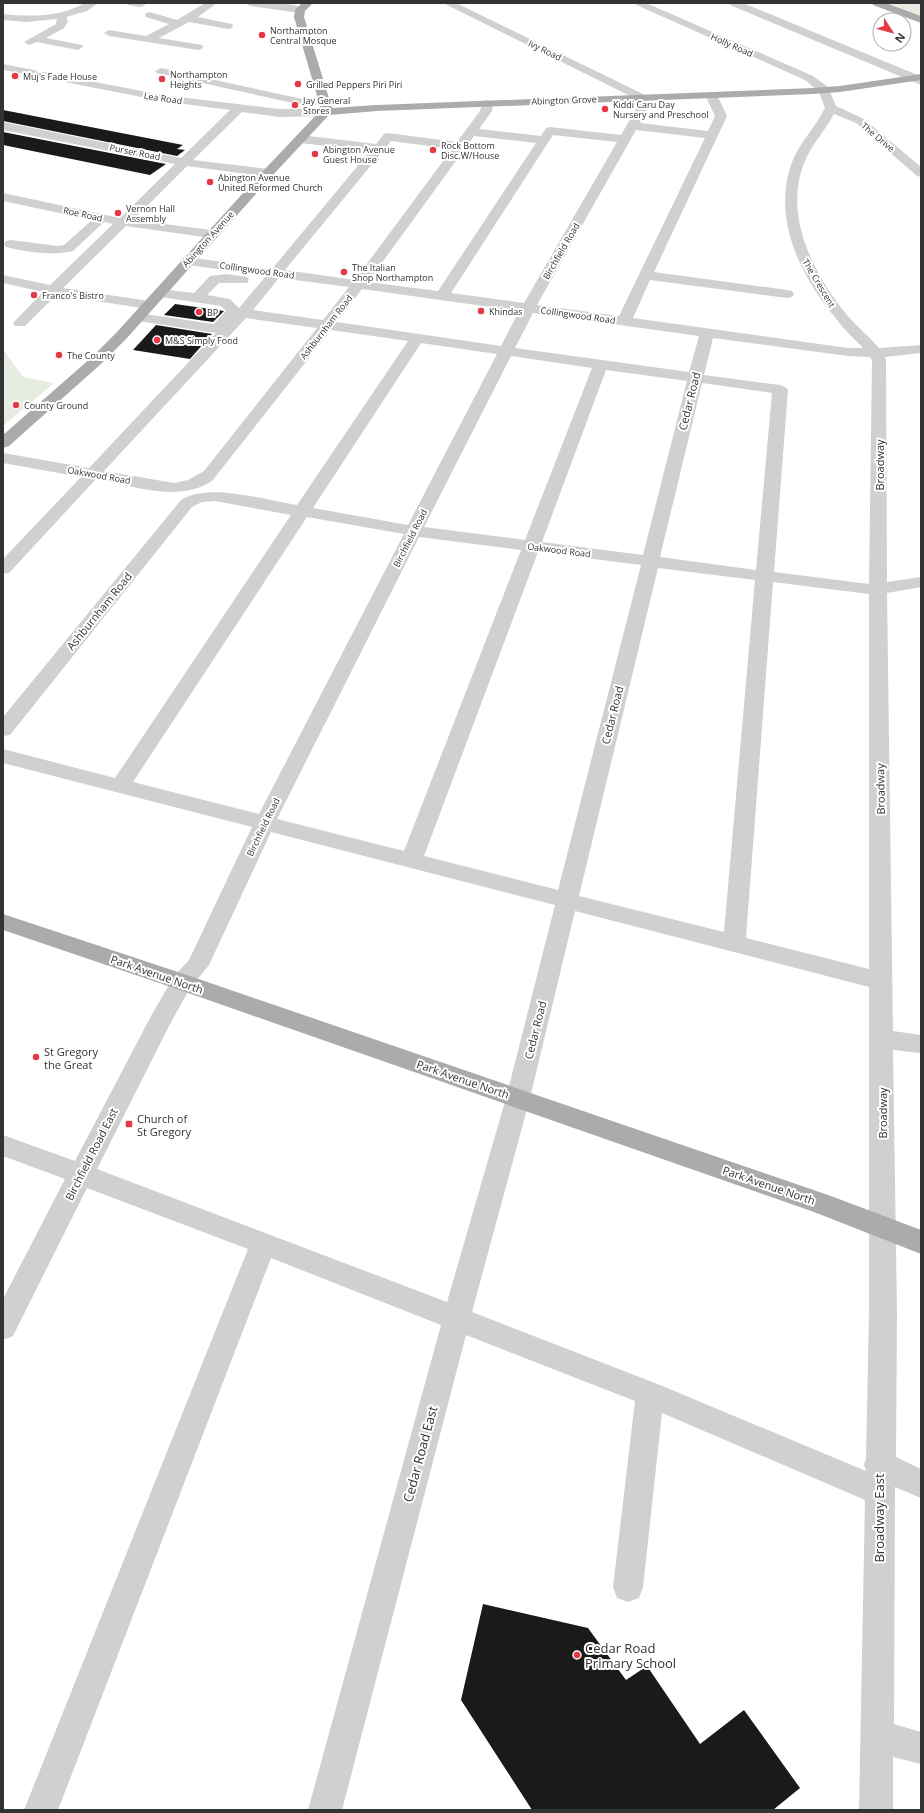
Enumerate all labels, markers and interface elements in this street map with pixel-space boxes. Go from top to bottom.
north arrow [872,12,912,52]
place label: Northampton Central Mosque [270,24,337,47]
marker: Northampton Central Mosque [257,30,267,40]
street label: Holly Road [709,30,755,60]
text: N [892,30,909,46]
street label: Ivy Road [526,36,564,64]
place label: Northampton Heights [170,68,228,91]
place label: Muj's Fade House [23,70,97,83]
marker: Muj's Fade House [10,71,20,81]
marker: Northampton Heights [157,74,167,84]
place label: Grilled Peppers Piri Piri [306,78,402,91]
marker: Grilled Peppers Piri Piri [293,79,303,89]
street label: Lea Road [143,89,183,107]
street label: Abington Grove [531,92,597,108]
place label: Jay General Stores [302,94,350,117]
place label: Kiddi Caru Day Nursery and Preschool [613,98,709,121]
marker: Jay General Stores [290,100,300,110]
marker: Kiddi Caru Day Nursery and Preschool [600,104,610,114]
street label: The Drive [859,119,897,155]
place label: Rock Bottom Disc.W/House [441,139,499,162]
street label: Purser Road [109,141,161,163]
place label: Abington Avenue Guest House [323,143,395,166]
marker: Rock Bottom Disc.W/House [428,145,438,155]
marker: Abington Avenue Guest House [310,149,320,159]
place label: Abington Avenue United Reformed Church [218,171,323,194]
marker: Abington Avenue United Reformed Church [205,177,215,187]
place label: Vernon Hall Assembly [126,202,175,225]
street label: Roe Road [62,204,104,224]
marker: Vernon Hall Assembly [113,208,123,218]
street label: Abington Avenue [179,208,237,270]
street label: Birchfield Road [539,220,583,282]
street label: The Crescent [799,256,839,310]
street label: Collingwood Road [219,258,295,282]
place label: The Italian Shop Northampton [352,261,433,284]
marker: The Italian Shop Northampton [339,267,349,277]
place label: Franco's Bistro [42,289,104,302]
marker: Franco's Bistro [29,290,39,300]
street label: Ashburnham Road [297,292,355,362]
street label: Collingwood Road [540,303,616,327]
place label: Khindas [489,305,523,318]
place label: BP [207,306,218,319]
marker: Khindas [476,306,486,316]
marker: BP [194,307,204,317]
place label: M&S Simply Food [165,334,238,347]
marker: M&S Simply Food [152,335,162,345]
place label: The County [67,349,115,362]
marker: The County [54,350,64,360]
street label: Cedar Road [675,370,703,432]
place label: County Ground [24,399,88,412]
marker: County Ground [11,400,21,410]
street label: Broadway [872,439,887,491]
street label: Oakwood Road [66,463,132,487]
street label: Birchfield Road [390,507,430,569]
street label: Oakwood Road [527,540,591,560]
street label: Ashburnham Road [63,569,135,653]
street label: Cedar Road [598,684,626,746]
street label: Broadway [872,763,888,815]
street label: Birchfield Road [243,796,283,858]
street label: Park Avenue North [109,951,205,997]
street label: Cedar Road [521,999,549,1061]
place label: St Gregory the Great [44,1044,99,1072]
marker: St Gregory the Great [31,1052,41,1062]
street label: Park Avenue North [415,1056,511,1102]
street label: Broadway [875,1087,890,1139]
street label: Birchfield Road East [61,1105,121,1203]
place label: Church of St Gregory [137,1111,192,1139]
marker: Church of St Gregory [124,1119,134,1129]
street label: Park Avenue North [721,1162,817,1208]
street label: Cedar Road East [398,1403,442,1504]
street label: Broadway East [870,1473,888,1563]
place label: Cedar Road Primary School [585,1639,676,1672]
marker: Cedar Road Primary School [572,1650,582,1660]

